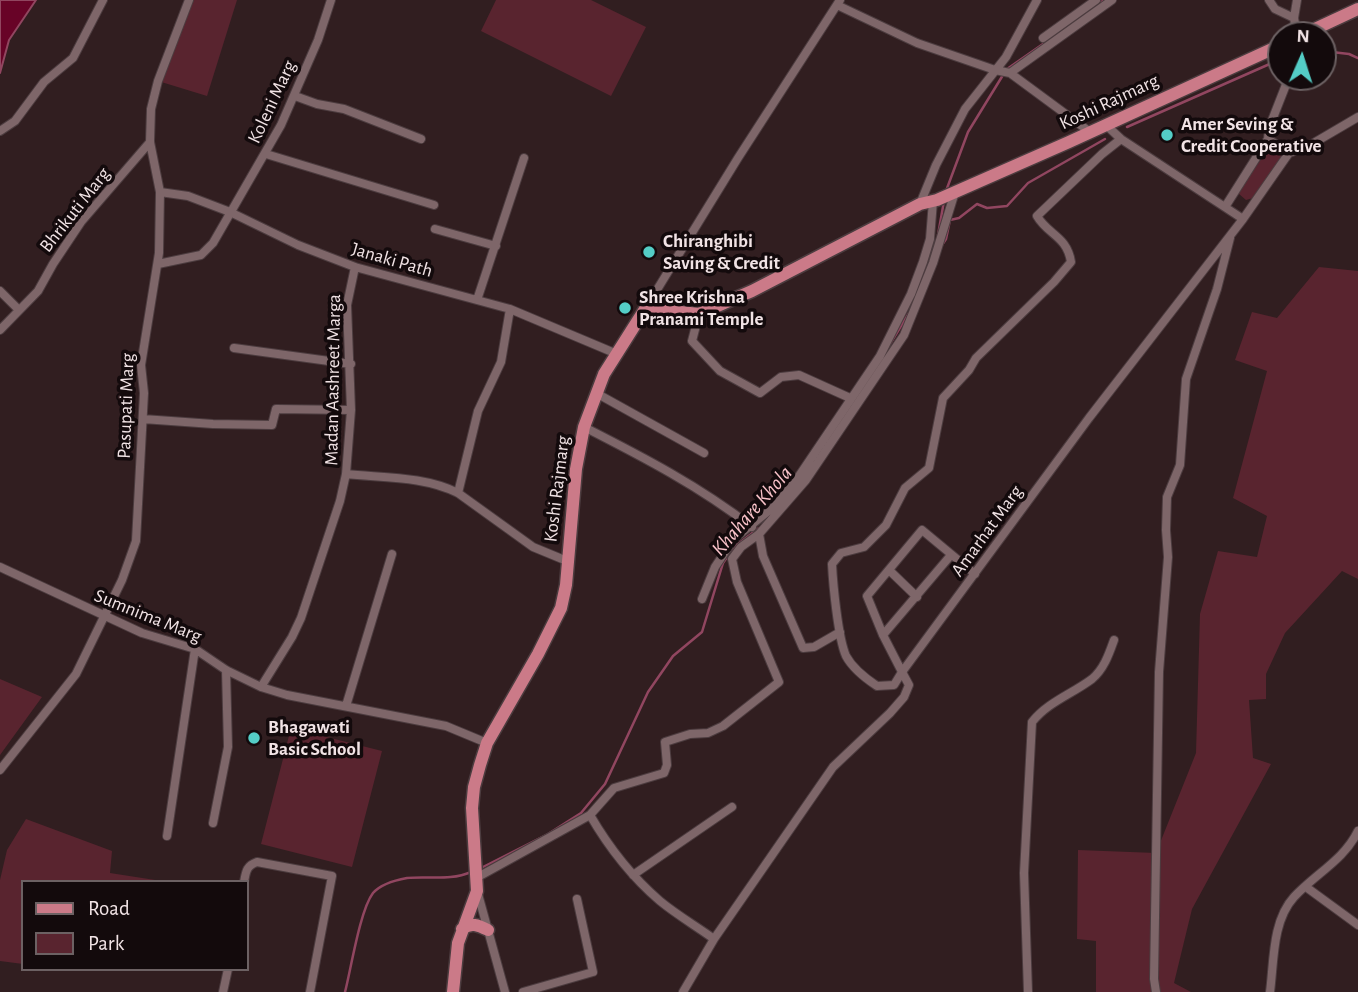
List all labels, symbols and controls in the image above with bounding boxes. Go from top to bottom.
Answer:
north arrow [1267,21,1337,91]
text: N [1296,27,1310,46]
street label: Koleni Marg [243,57,301,147]
street label: Koshi Rajmarg [1056,69,1162,135]
place label: Amer Seving & Credit Cooperative [1181,113,1322,157]
marker: Amer Seving & Credit Cooperative [1159,127,1175,143]
street label: Bhrikuti Marg [35,163,115,257]
place label: Chiranghibi Saving & Credit [663,230,780,274]
street label: Janaki Path [349,238,435,282]
marker: Chiranghibi Saving & Credit [641,244,657,260]
place label: Shree Krishna Pranami Temple [639,286,764,330]
street label: Madan Aashreet Marga [320,294,346,466]
marker: Shree Krishna Pranami Temple [617,300,633,316]
street label: Pasupati Marg [113,353,139,459]
street label: Koshi Rajmarg [539,434,575,544]
water label: Khahare Khola [706,461,798,561]
street label: Amarhat Marg [946,481,1028,581]
street label: Sumnima Marg [91,584,205,648]
place label: Bhagawati Basic School [268,716,361,760]
marker: Bhagawati Basic School [246,730,262,746]
legend [21,880,248,971]
text: Road [88,898,130,919]
text: Park [88,933,124,954]

